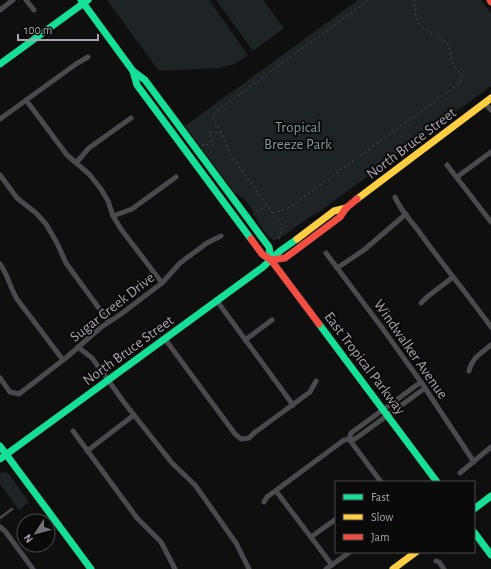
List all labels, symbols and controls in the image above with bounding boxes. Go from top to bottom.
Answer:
scale bar [18,16,98,42]
text: 100 m [24,24,52,36]
street label: North Bruce Street [364,105,459,182]
park label: Tropical Breeze Park [264,120,332,152]
street label: Sugar Creek Drive [67,270,157,345]
street label: Windwalker Avenue [371,297,451,402]
street label: East Tropical Parkway [321,309,408,418]
street label: North Bruce Street [80,312,177,388]
legend [335,481,475,553]
text: Fast [371,491,390,503]
text: Slow [371,511,393,523]
north arrow [16,513,56,553]
text: Jam [371,531,390,543]
text: N [22,532,35,545]

